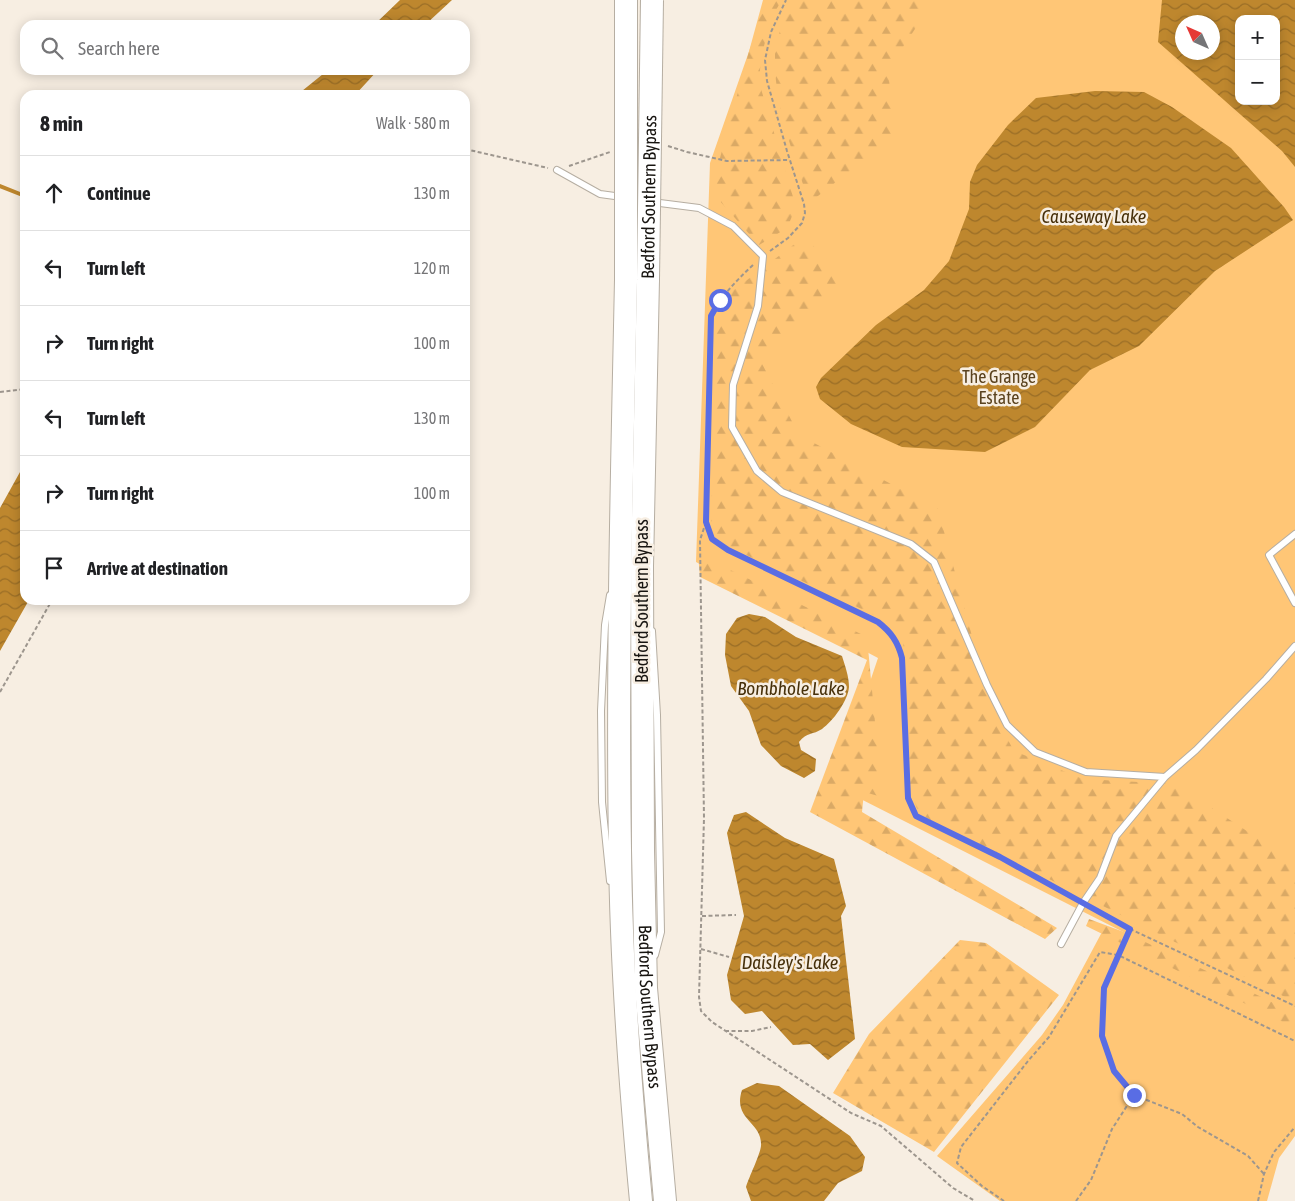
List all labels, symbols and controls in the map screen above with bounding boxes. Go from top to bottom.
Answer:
north arrow [1175,15,1220,60]
map controls [1235,15,1280,105]
button: + [1235,15,1280,60]
search box [20,20,470,75]
icon: search [38,34,66,62]
text: Search here [78,37,160,59]
button: − [1235,60,1280,105]
text: 8 min [40,111,83,135]
text: Walk · 580 m [376,114,450,132]
street label: Bedford Southern Bypass [637,115,660,279]
icon: ahead [40,179,68,207]
text: Continue [87,182,151,204]
text: 130 m [414,184,450,202]
water label: Causeway Lake [1042,205,1146,227]
icon: left [40,254,68,282]
text: Turn left [87,257,145,279]
text: 120 m [414,259,450,277]
route start [709,289,732,312]
icon: right [40,329,68,357]
text: Turn right [87,332,154,354]
text: 100 m [414,334,450,352]
park label: The Grange Estate [962,366,1036,408]
icon: left [40,404,68,432]
text: Turn left [87,407,145,429]
text: 130 m [414,409,450,427]
icon: right [40,479,68,507]
text: Turn right [87,482,154,504]
text: 100 m [414,484,450,502]
street label: Bedford Southern Bypass [631,519,652,683]
icon: arrive [40,554,68,582]
text: Arrive at destination [87,557,228,579]
water label: Bombhole Lake [737,677,845,699]
street label: Bedford Southern Bypass [635,925,666,1089]
water label: Daisley's Lake [742,951,838,973]
route end [1123,1084,1146,1107]

